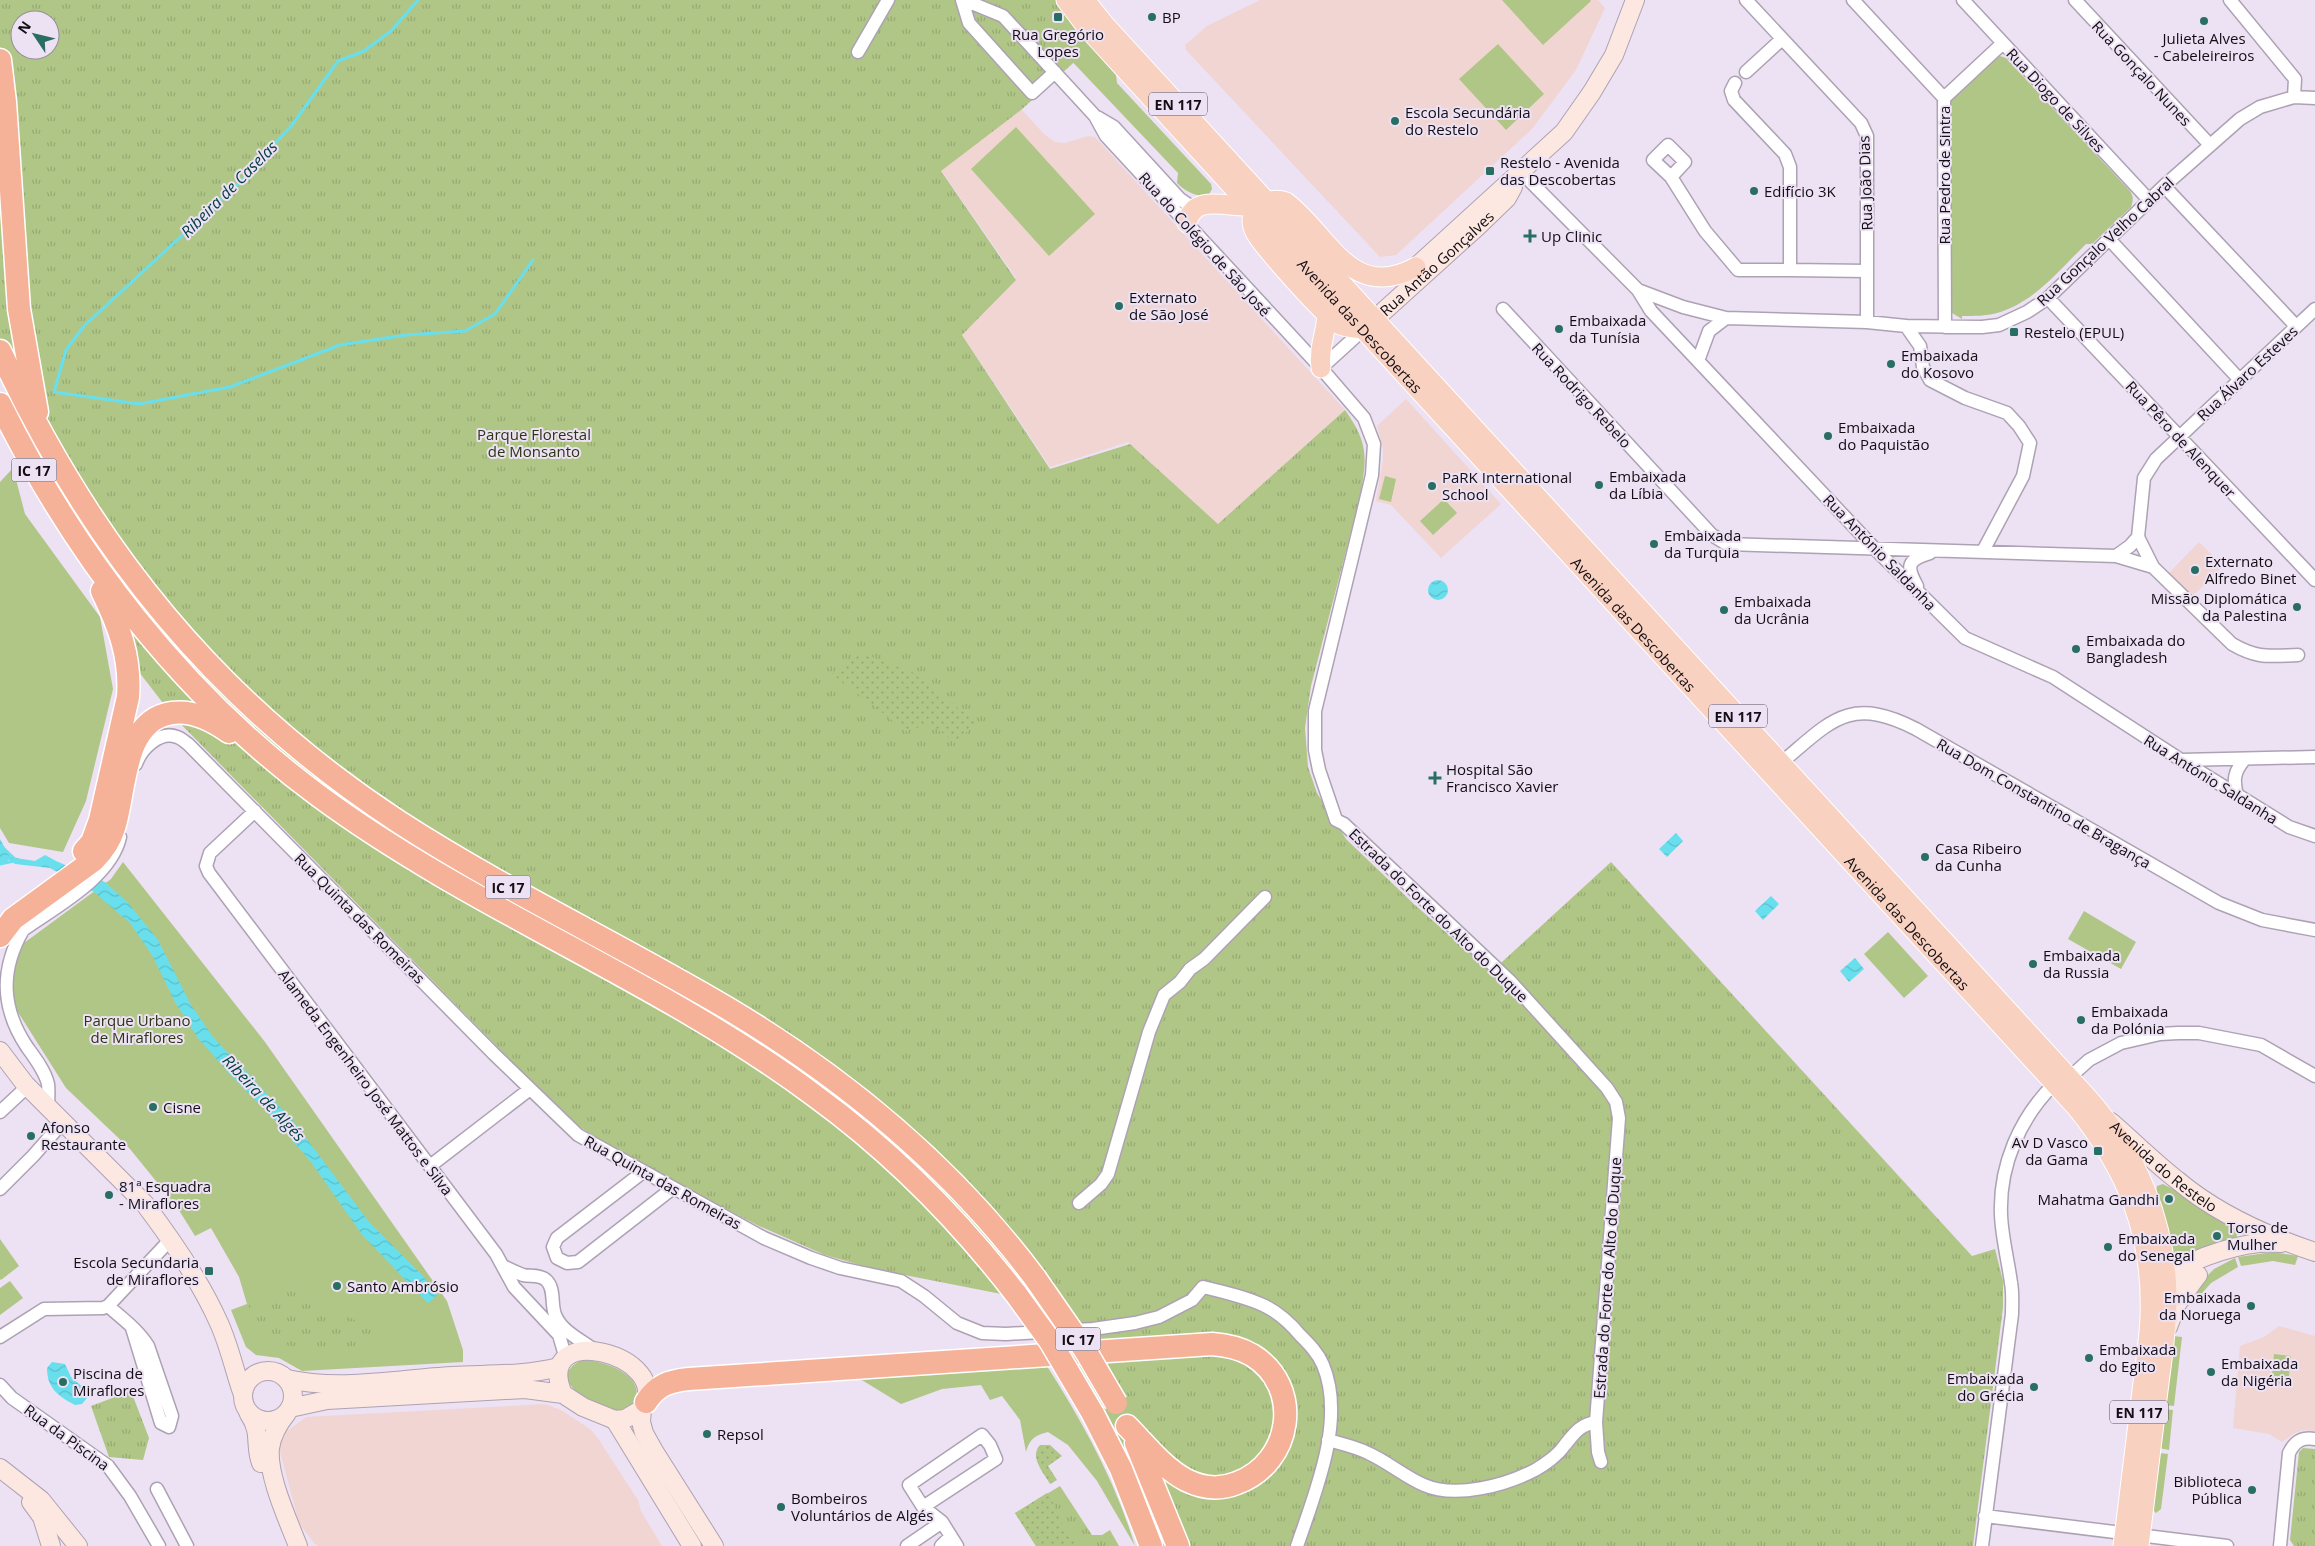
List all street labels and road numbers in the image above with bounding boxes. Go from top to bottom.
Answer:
street label: Rua Gonçalo Nunes [2088,16,2196,130]
street label: Rua Diogo de Silves [2002,44,2110,156]
road number: EN 117 [1149,92,1207,116]
street label: Rua Pedro de Sintra [1934,106,1954,244]
street label: Rua João Dias [1853,135,1877,231]
street label: Rua do Colégio de São José [1135,167,1275,321]
street label: Rua Gonçalo Velho Cabral [2032,172,2178,310]
street label: Rua Antão Gonçalves [1375,206,1498,320]
street label: Avenida das Descobertas [1293,254,1427,397]
street label: Rua Álvaro Esteves [2192,321,2302,425]
street label: Rua Rodrigo Rebelo [1528,338,1636,452]
street label: Rua Pêro de Alenquer [2122,376,2240,502]
road number: IC 17 [12,458,56,482]
street label: Rua António Saldanha [1819,490,1941,614]
street label: Avenida das Descobertas [1567,553,1700,696]
road number: EN 117 [1709,704,1767,728]
street label: Rua António Saldanha [2140,730,2282,828]
street label: Rua Dom Constantino de Bragança [1933,733,2155,873]
street label: Estrada do Forte do Alto do Duque [1345,824,1533,1006]
street label: Rua Quinta das Romeiras [290,848,430,988]
street label: Avenida das Descobertas [1841,851,1974,994]
road number: IC 17 [486,876,530,899]
street label: Alameda Engenheiro José Mattos e Silva [274,965,458,1199]
street label: Avenida do Restelo [2106,1116,2221,1216]
street label: Rua Quinta das Romeiras [581,1130,745,1234]
street label: Estrada do Forte do Alto do Duque [1589,1157,1625,1399]
road number: IC 17 [1056,1328,1100,1350]
street label: Rua da Piscina [20,1399,114,1475]
road number: EN 117 [2110,1400,2168,1424]

